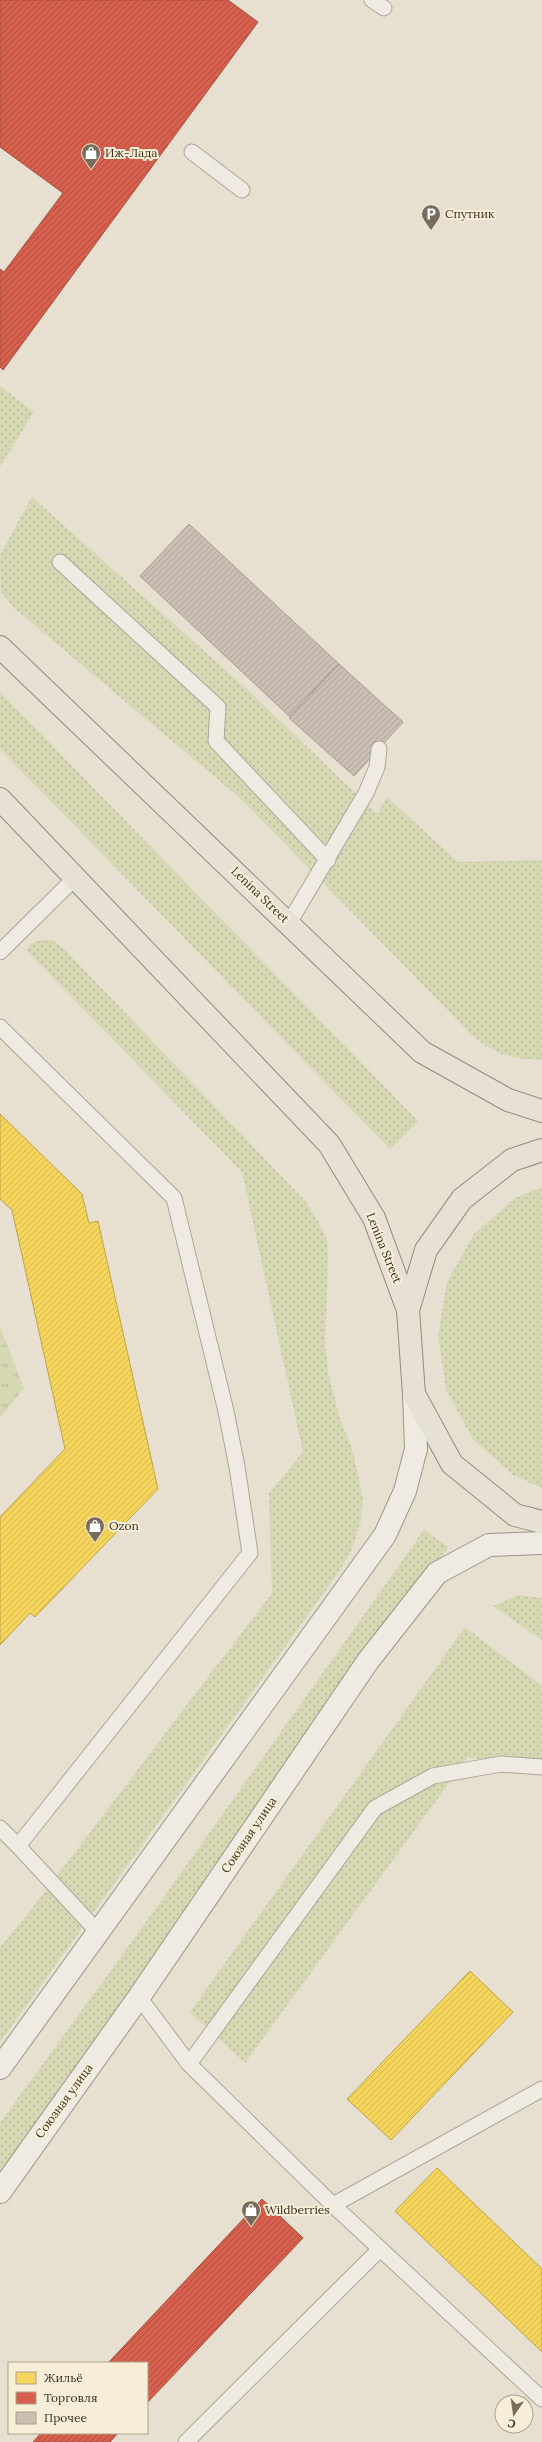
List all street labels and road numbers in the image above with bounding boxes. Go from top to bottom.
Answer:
street label: Lenina Street [228,863,293,926]
street label: Lenina Street [364,1210,406,1286]
street label: Союзная улица [218,1794,280,1876]
street label: Союзная улица [32,2060,96,2141]

